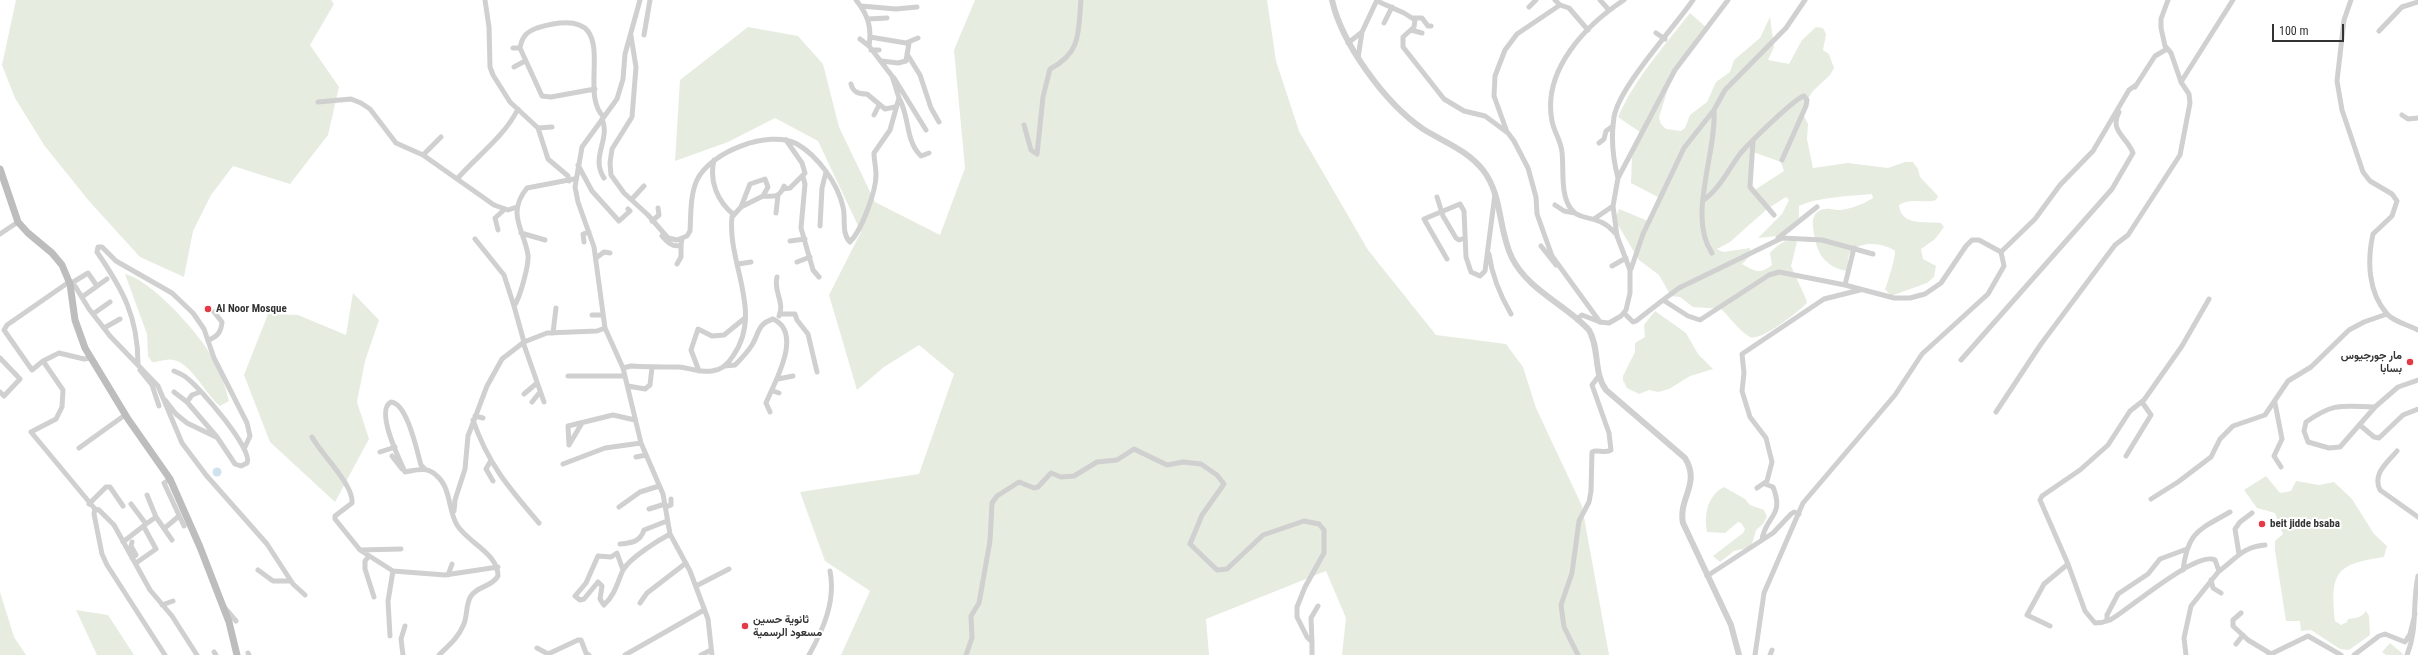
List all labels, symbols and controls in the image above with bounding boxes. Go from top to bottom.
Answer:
scale bar [2274,16,2346,42]
text: 100 m [2279,24,2309,38]
place label: Al Noor Mosque [216,302,287,316]
marker: Al Noor Mosque [203,304,213,314]
place label: مار جورجيوس بسابا [2341,349,2402,375]
marker: مار جورجيوس بسابا [2405,357,2415,367]
place label: beit jidde bsaba [2270,517,2340,531]
marker: beit jidde bsaba [2257,519,2267,529]
place label: ثانوية حسين مسعود الرسمية [753,613,822,639]
marker: ثانوية حسين مسعود الرسمية [740,621,750,631]

